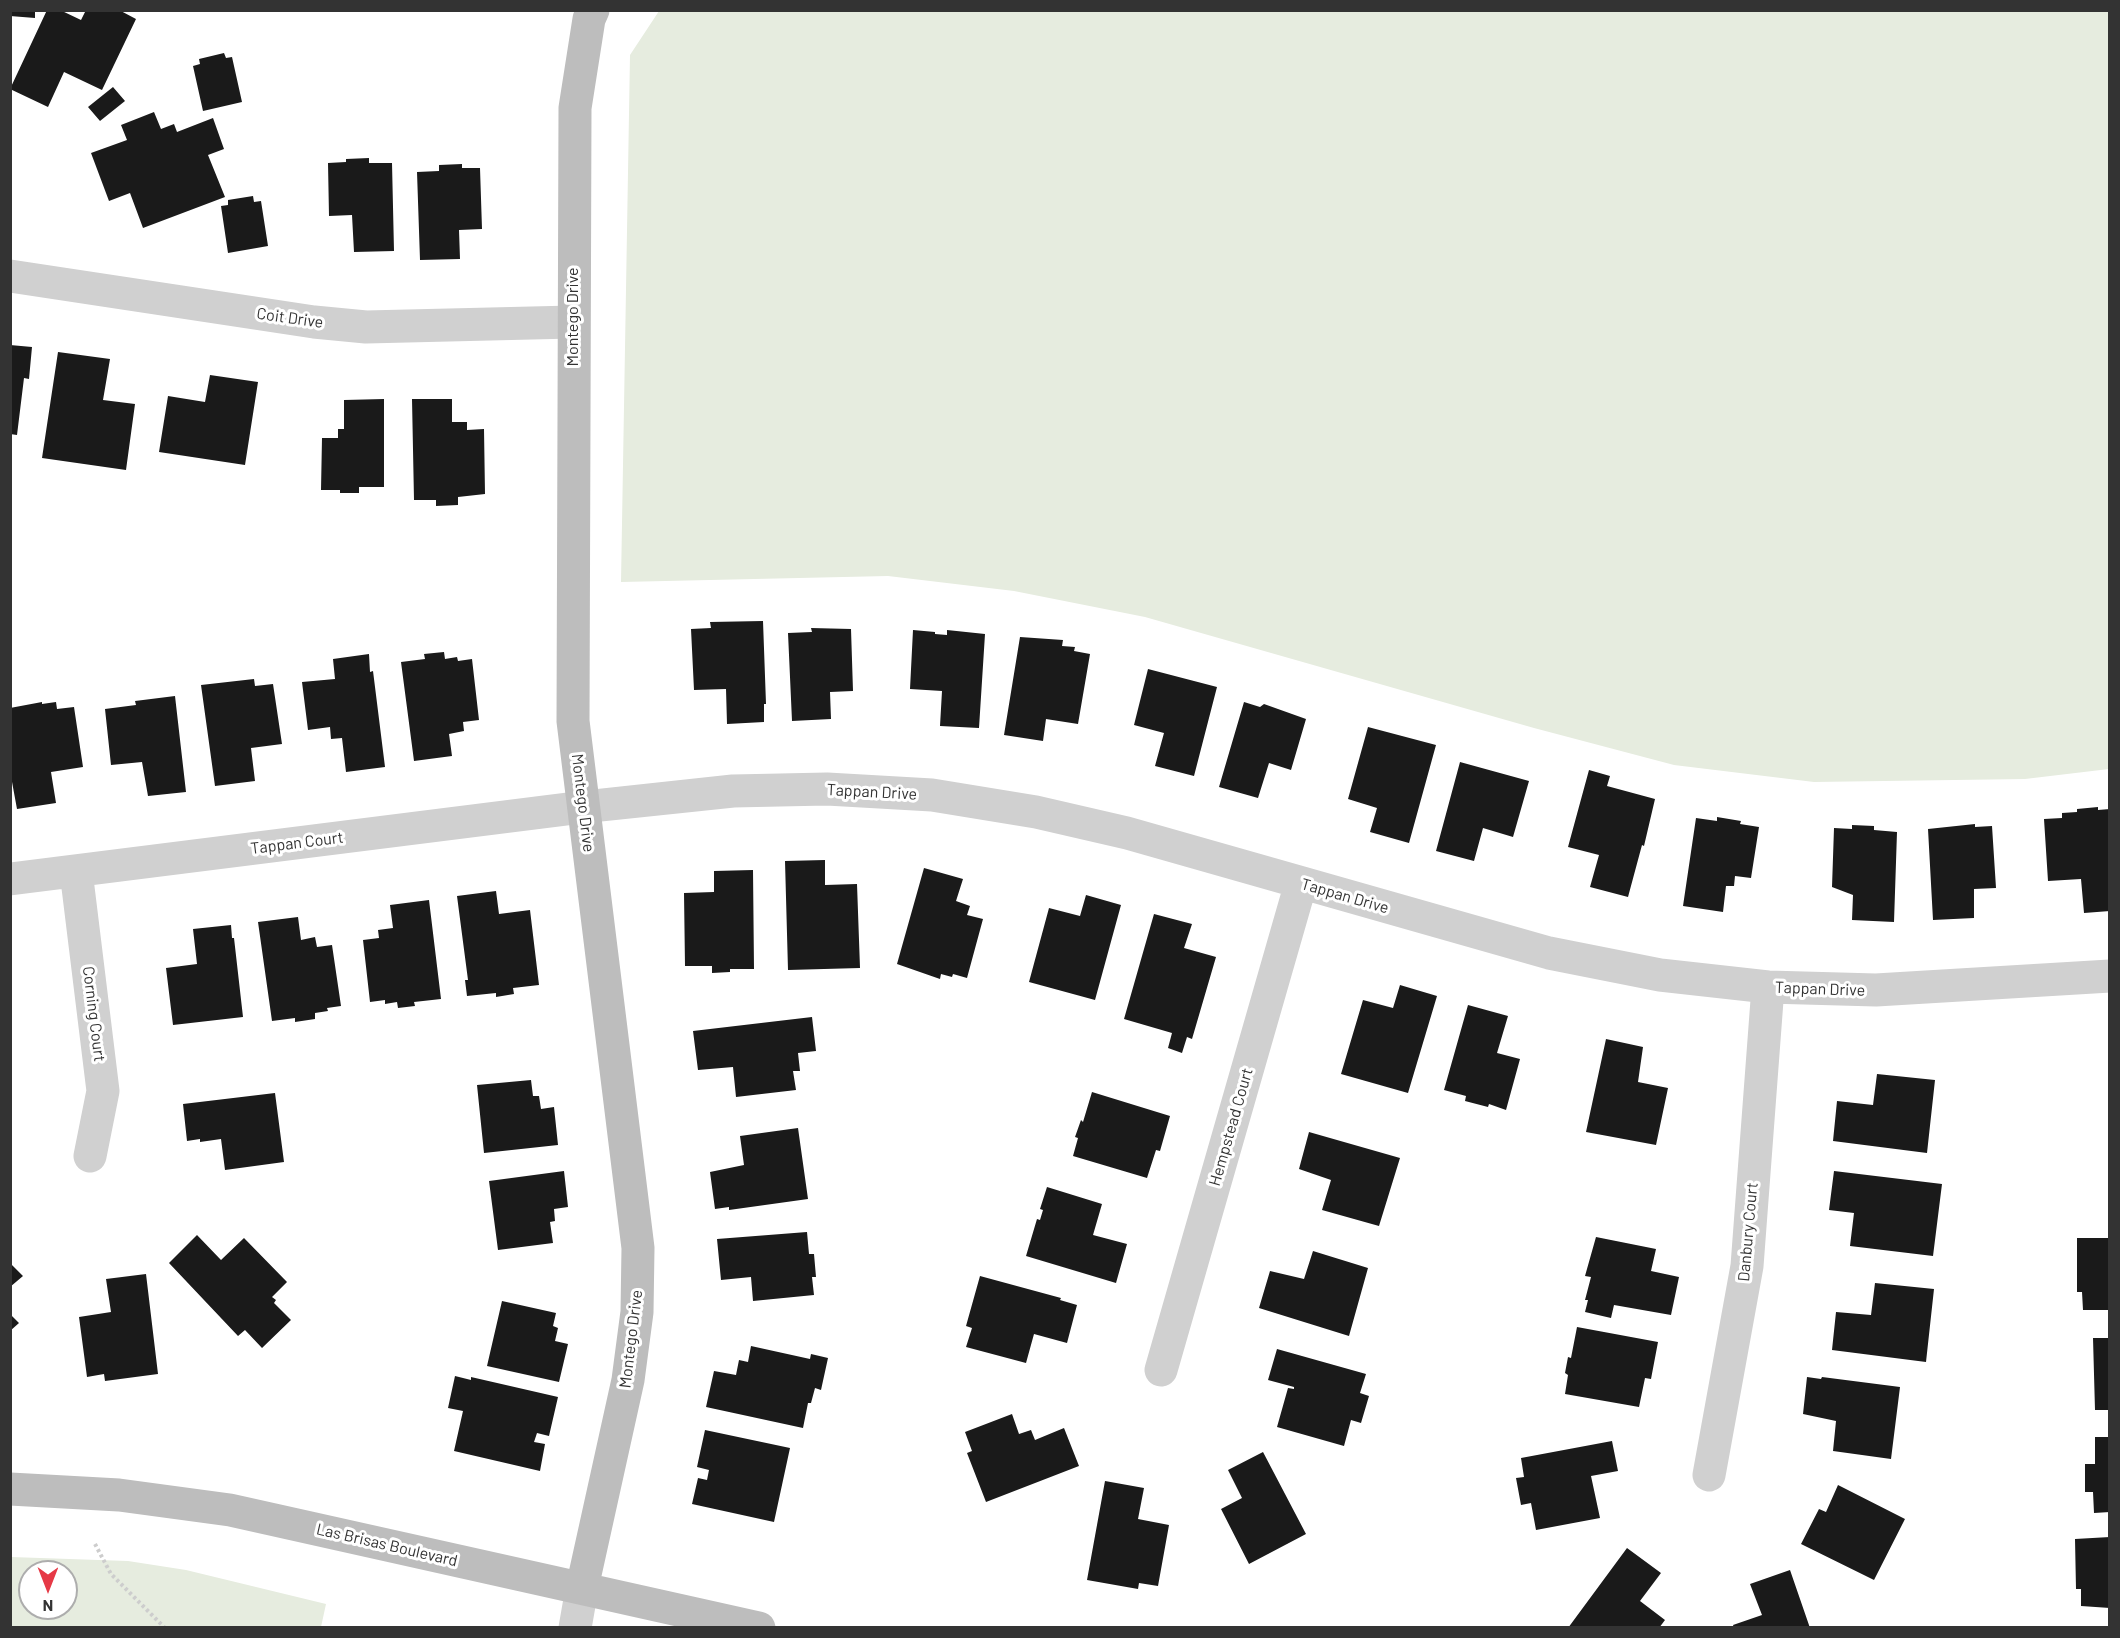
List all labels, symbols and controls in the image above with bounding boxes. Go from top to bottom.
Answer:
street label: Montego Drive [563,267,583,367]
street label: Coit Drive [255,304,325,332]
street label: Montego Drive [567,753,599,853]
street label: Tappan Drive [826,780,918,804]
street label: Tappan Court [249,828,345,858]
street label: Tappan Drive [1299,874,1391,918]
street label: Corning Court [79,965,109,1063]
street label: Tappan Drive [1775,978,1865,1000]
street label: Hempstead Court [1205,1066,1257,1188]
street label: Danbury Court [1734,1182,1762,1282]
street label: Montego Drive [615,1289,647,1389]
street label: Las Brisas Boulevard [315,1519,459,1571]
north arrow [18,1560,78,1620]
text: N [43,1597,53,1616]

